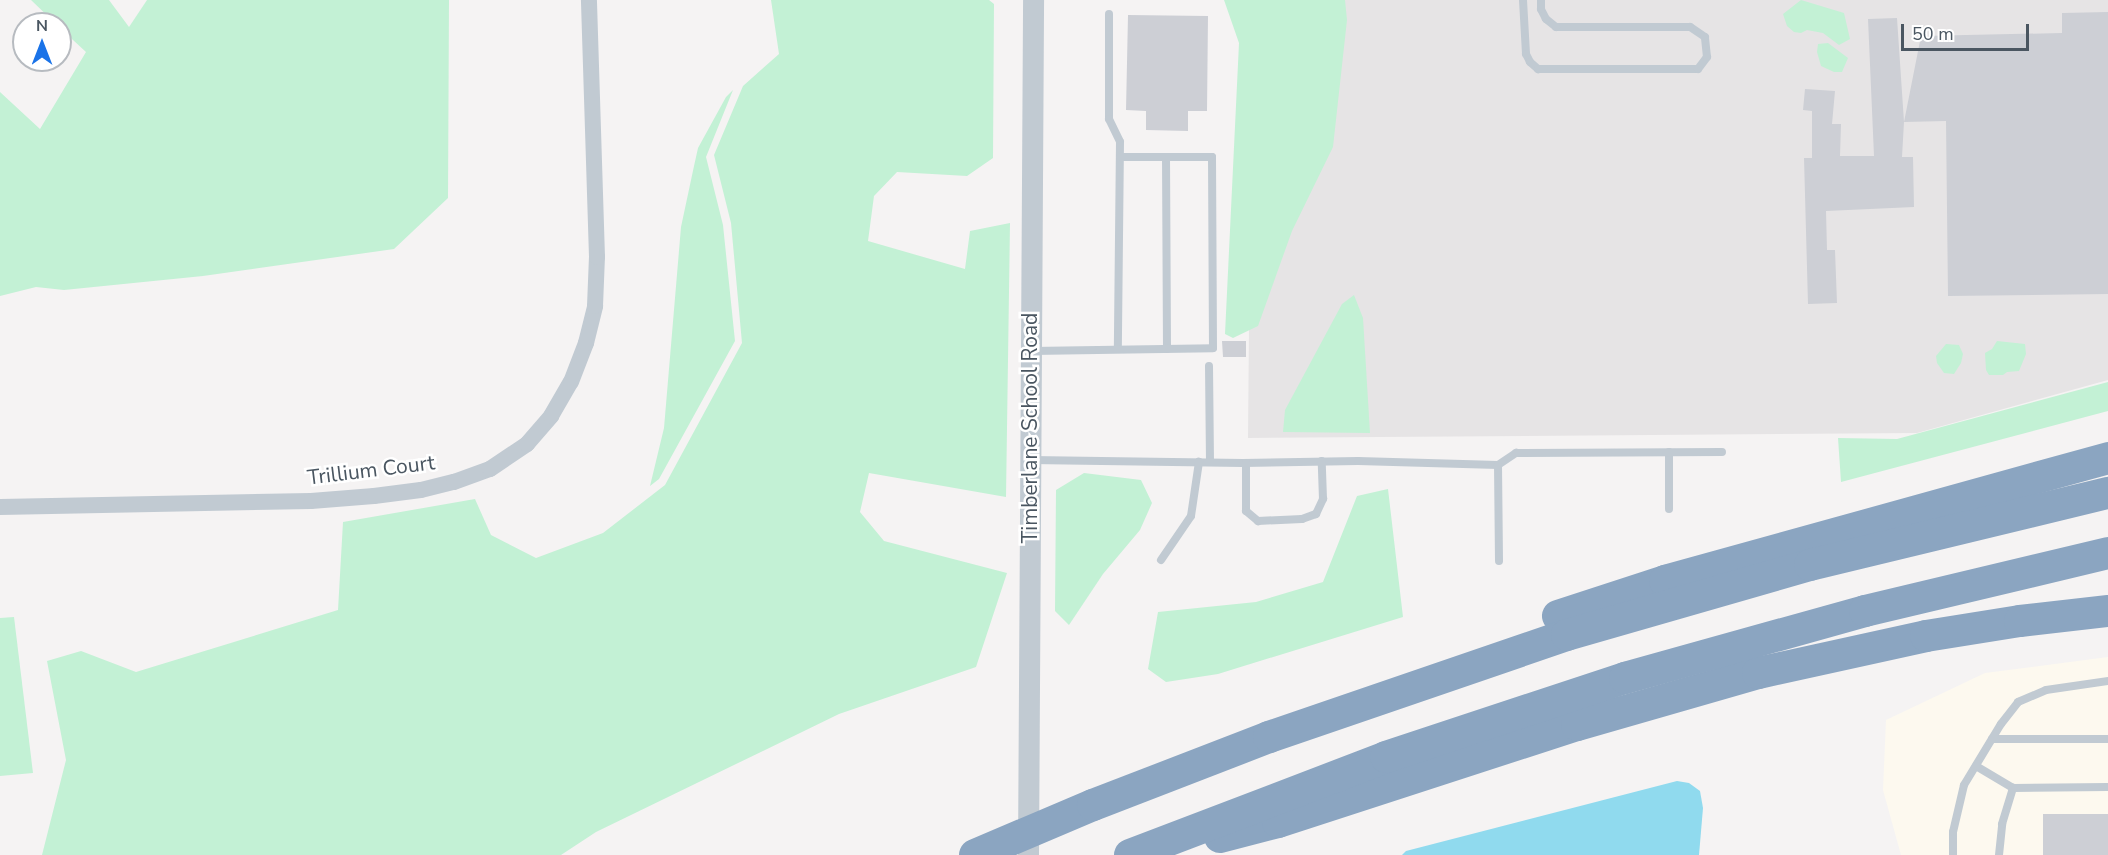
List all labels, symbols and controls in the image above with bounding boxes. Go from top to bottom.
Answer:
north arrow [12,12,72,72]
scale bar [1904,12,2032,50]
text: N [36,15,48,37]
text: 50 m [1912,22,1954,46]
street label: Timberlane School Road [1017,313,1043,543]
street label: Trillium Court [306,450,436,490]

